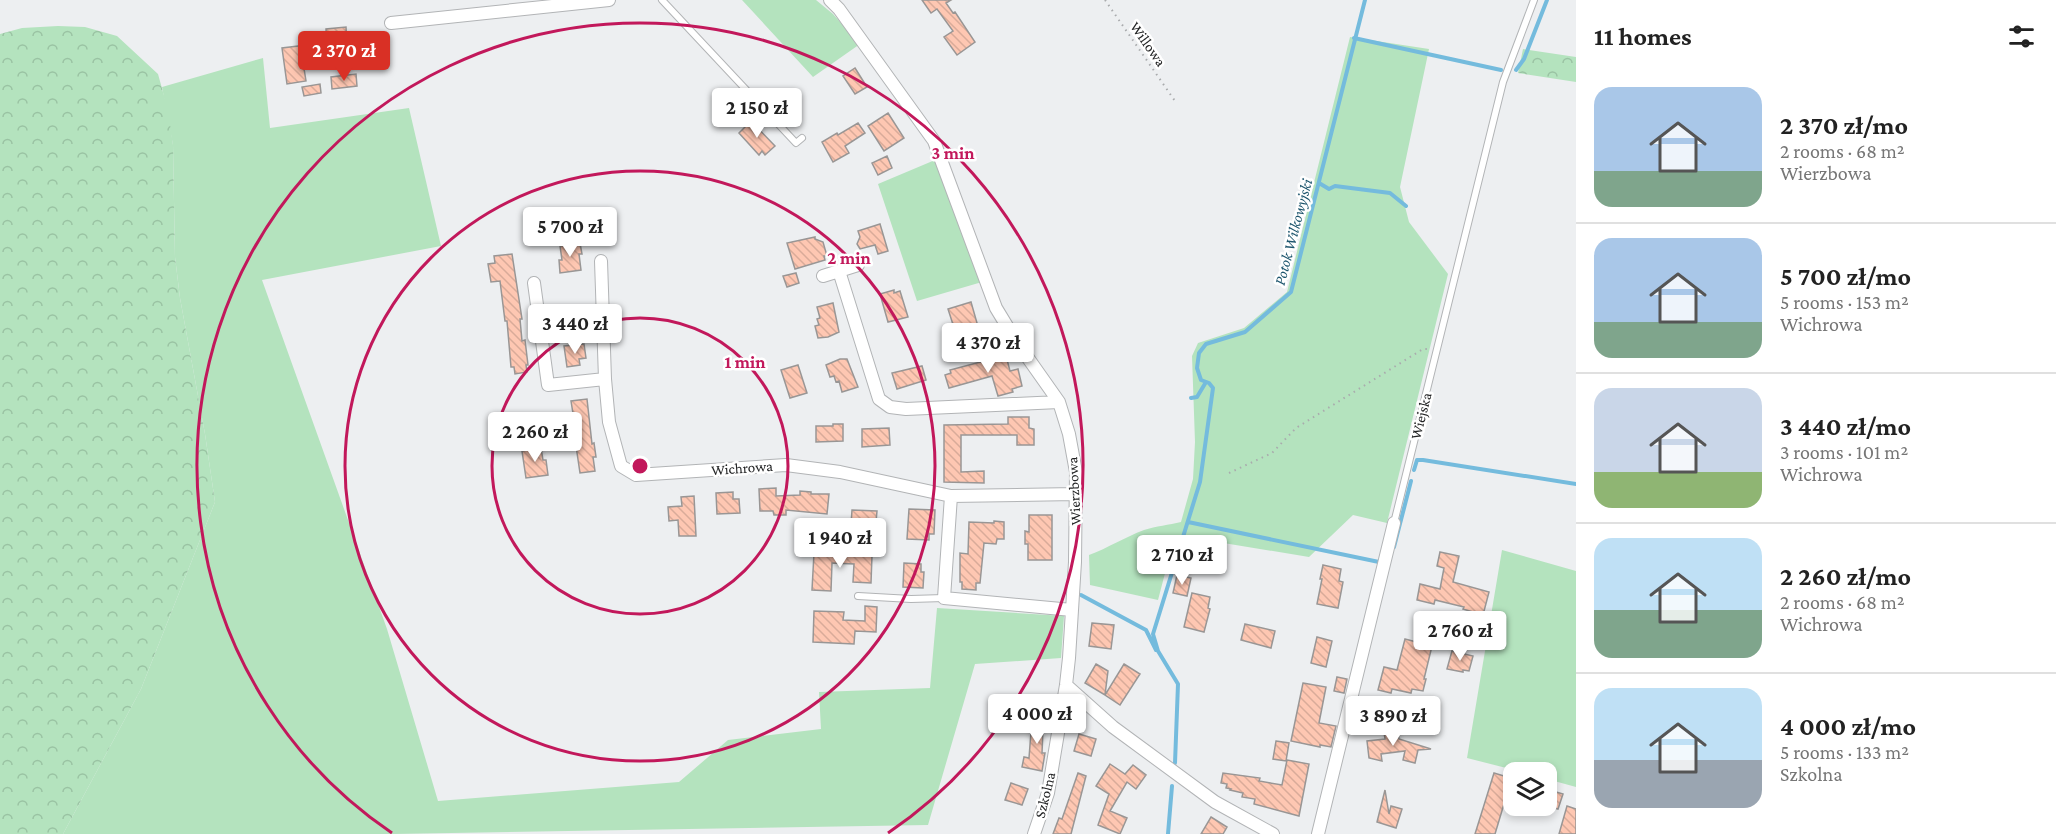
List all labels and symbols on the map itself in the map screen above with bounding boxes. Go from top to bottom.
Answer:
street label: Willowa [1127,19,1169,69]
pin: 2 370 zł [282,31,406,82]
pin: 2 150 zł [695,88,819,139]
text: 3 min [931,143,975,163]
water label: Potok Wilkowyjski [1271,176,1317,287]
pin: 5 700 zł [508,207,632,258]
text: 2 min [827,248,871,268]
pin: 3 440 zł [513,304,637,355]
pin: 4 370 zł [926,323,1050,374]
text: 1 min [725,352,766,372]
street label: Wiejska [1407,391,1436,441]
pin: 2 260 zł [473,412,597,463]
centre of rings [630,456,650,476]
street label: Wierzbowa [1064,456,1084,526]
street label: Wichrowa [711,458,774,478]
pin: 1 940 zł [778,518,902,569]
pin: 2 710 zł [1120,535,1244,586]
pin: 2 760 zł [1398,611,1522,662]
pin: 4 000 zł [975,694,1099,745]
pin: 3 890 zł [1331,696,1455,747]
street label: Szkolna [1032,770,1058,820]

